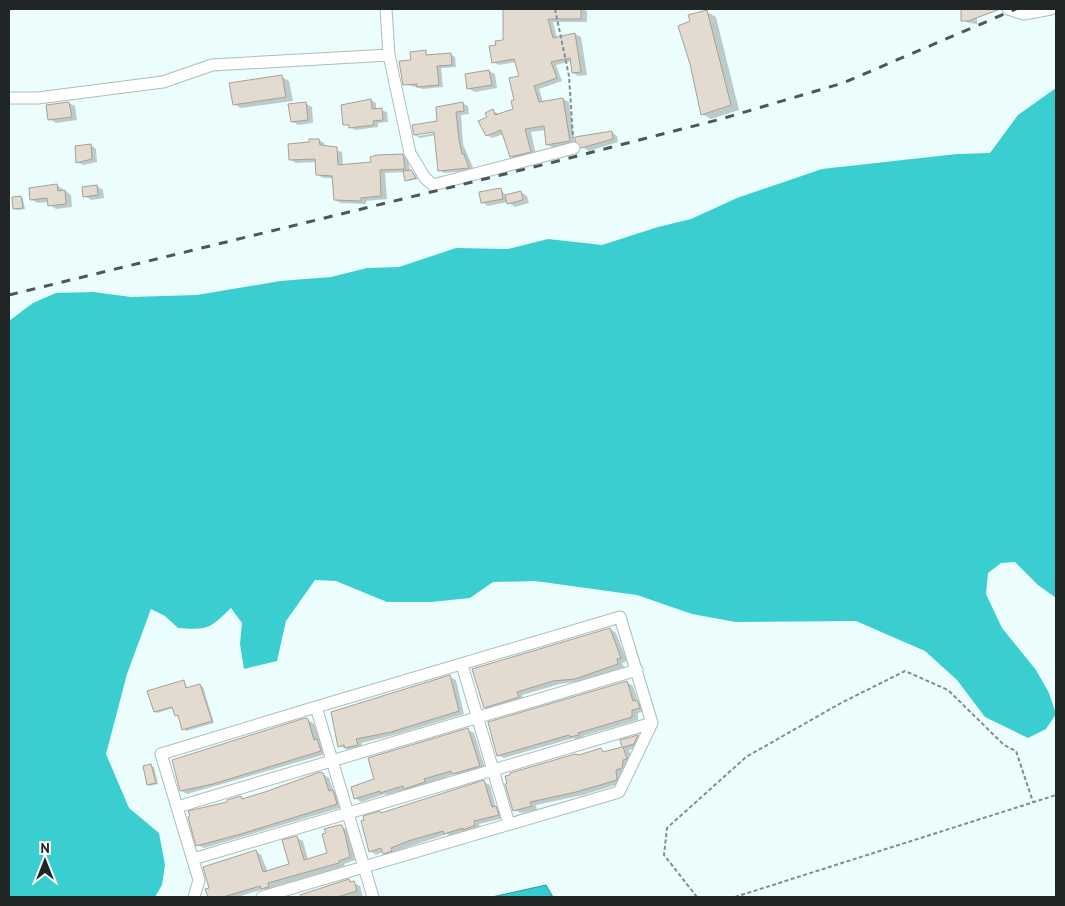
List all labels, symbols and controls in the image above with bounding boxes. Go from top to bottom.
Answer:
north arrow [20,836,70,886]
text: N [40,839,50,857]

